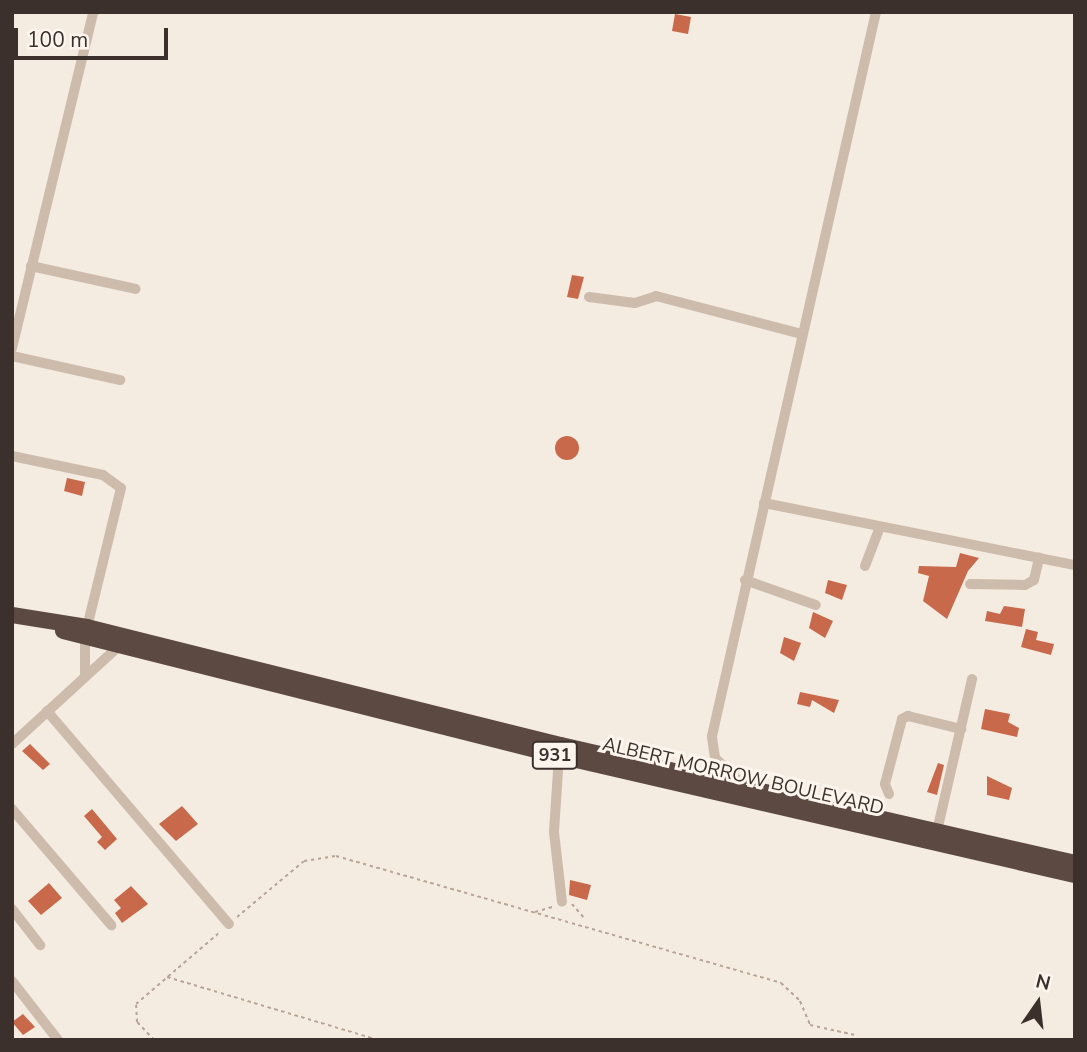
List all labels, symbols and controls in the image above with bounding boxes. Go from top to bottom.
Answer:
scale bar [18,14,172,58]
text: 100 m [27,26,88,54]
street label: ALBERT MORROW BOULEVARD [600,733,886,821]
road number: 931 [530,740,580,770]
north arrow [1003,968,1073,1038]
text: N [1033,968,1053,997]

